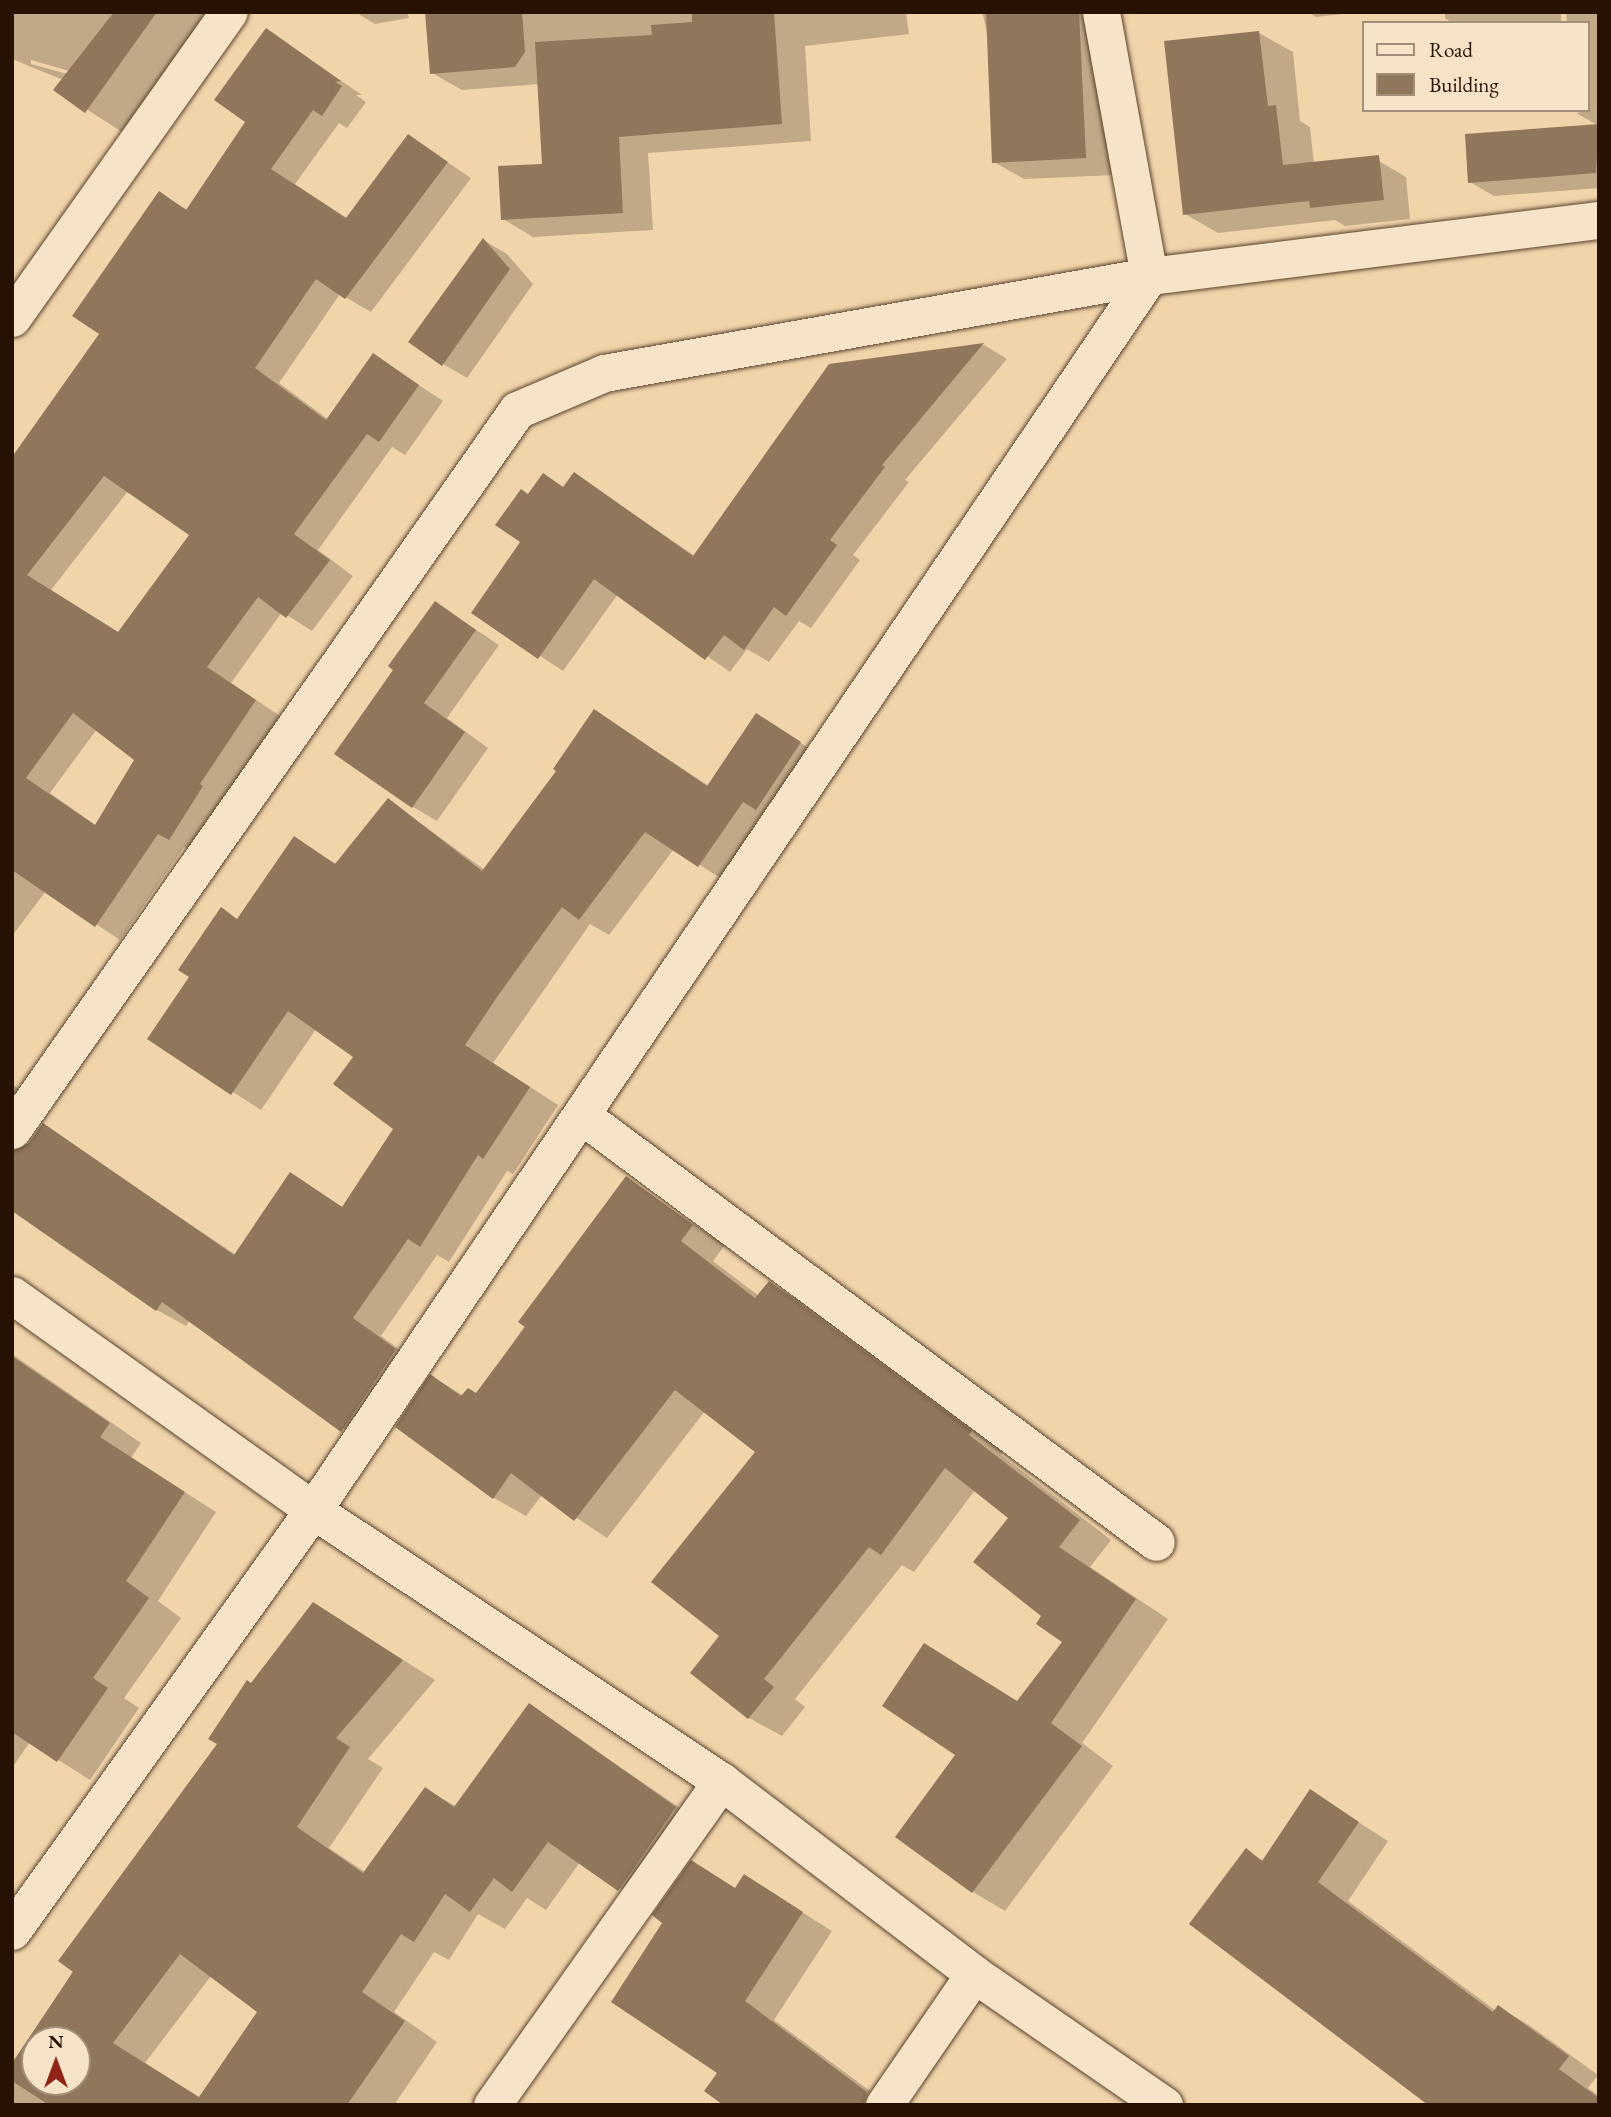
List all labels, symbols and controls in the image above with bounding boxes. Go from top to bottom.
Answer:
legend [1362,21,1590,112]
text: Road [1429,36,1473,63]
text: Building [1429,71,1499,98]
north arrow [21,2026,91,2096]
text: N [48,2029,64,2054]

